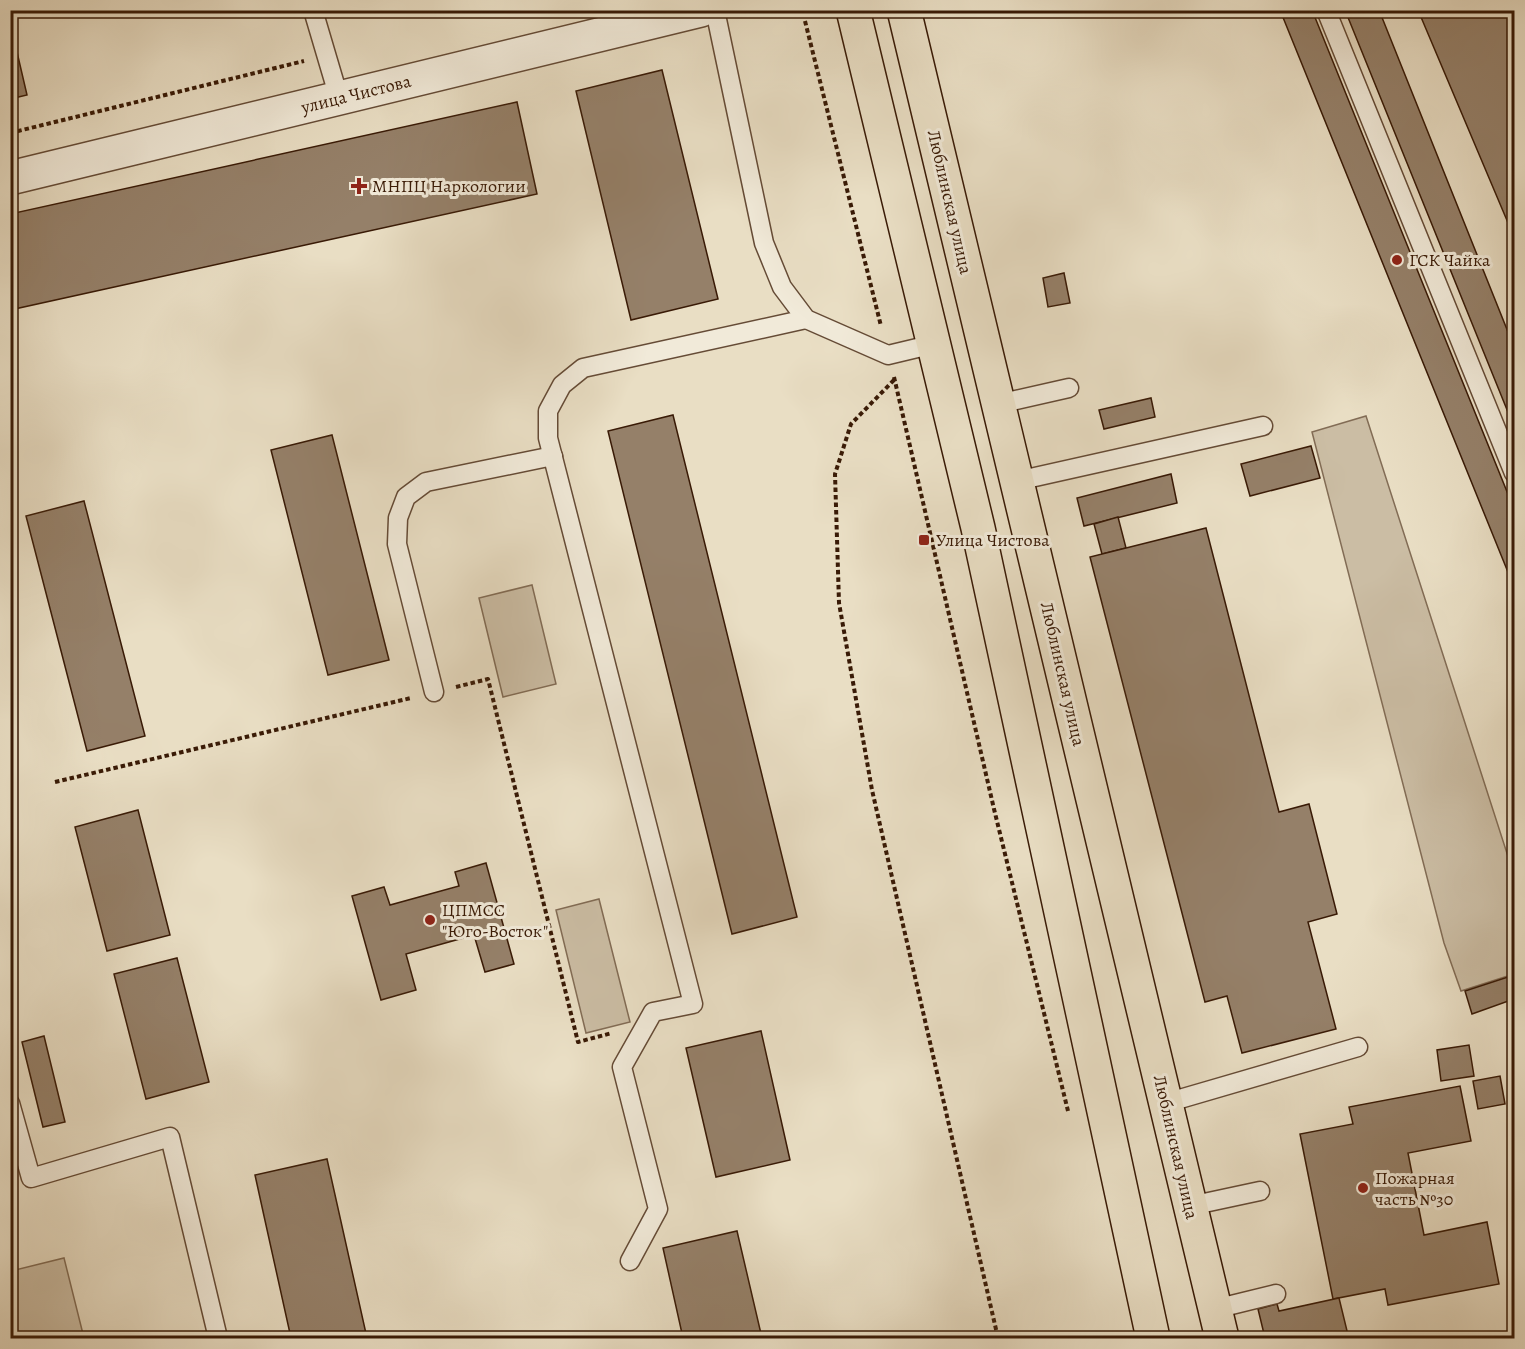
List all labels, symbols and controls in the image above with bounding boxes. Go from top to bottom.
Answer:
street label: улица Чистова [298,69,414,119]
street label: Люблинская улица [922,127,978,277]
place label: МНПЦ Наркологии [372,174,526,198]
marker: МНПЦ Наркологии [350,177,368,195]
place label: ГСК Чайка [1409,248,1491,272]
marker: ГСК Чайка [1390,253,1404,267]
place label: Улица Чистова [936,528,1050,552]
marker: Улица Чистова [917,533,931,547]
street label: Люблинская улица [1035,599,1091,749]
place label: ЦПМСС "Юго-Восток" [442,898,548,943]
marker: ЦПМСС "Юго-Восток" [423,913,437,927]
street label: Люблинская улица [1148,1072,1204,1222]
place label: Пожарная часть №30 [1375,1166,1455,1211]
marker: Пожарная часть №30 [1356,1181,1370,1195]

